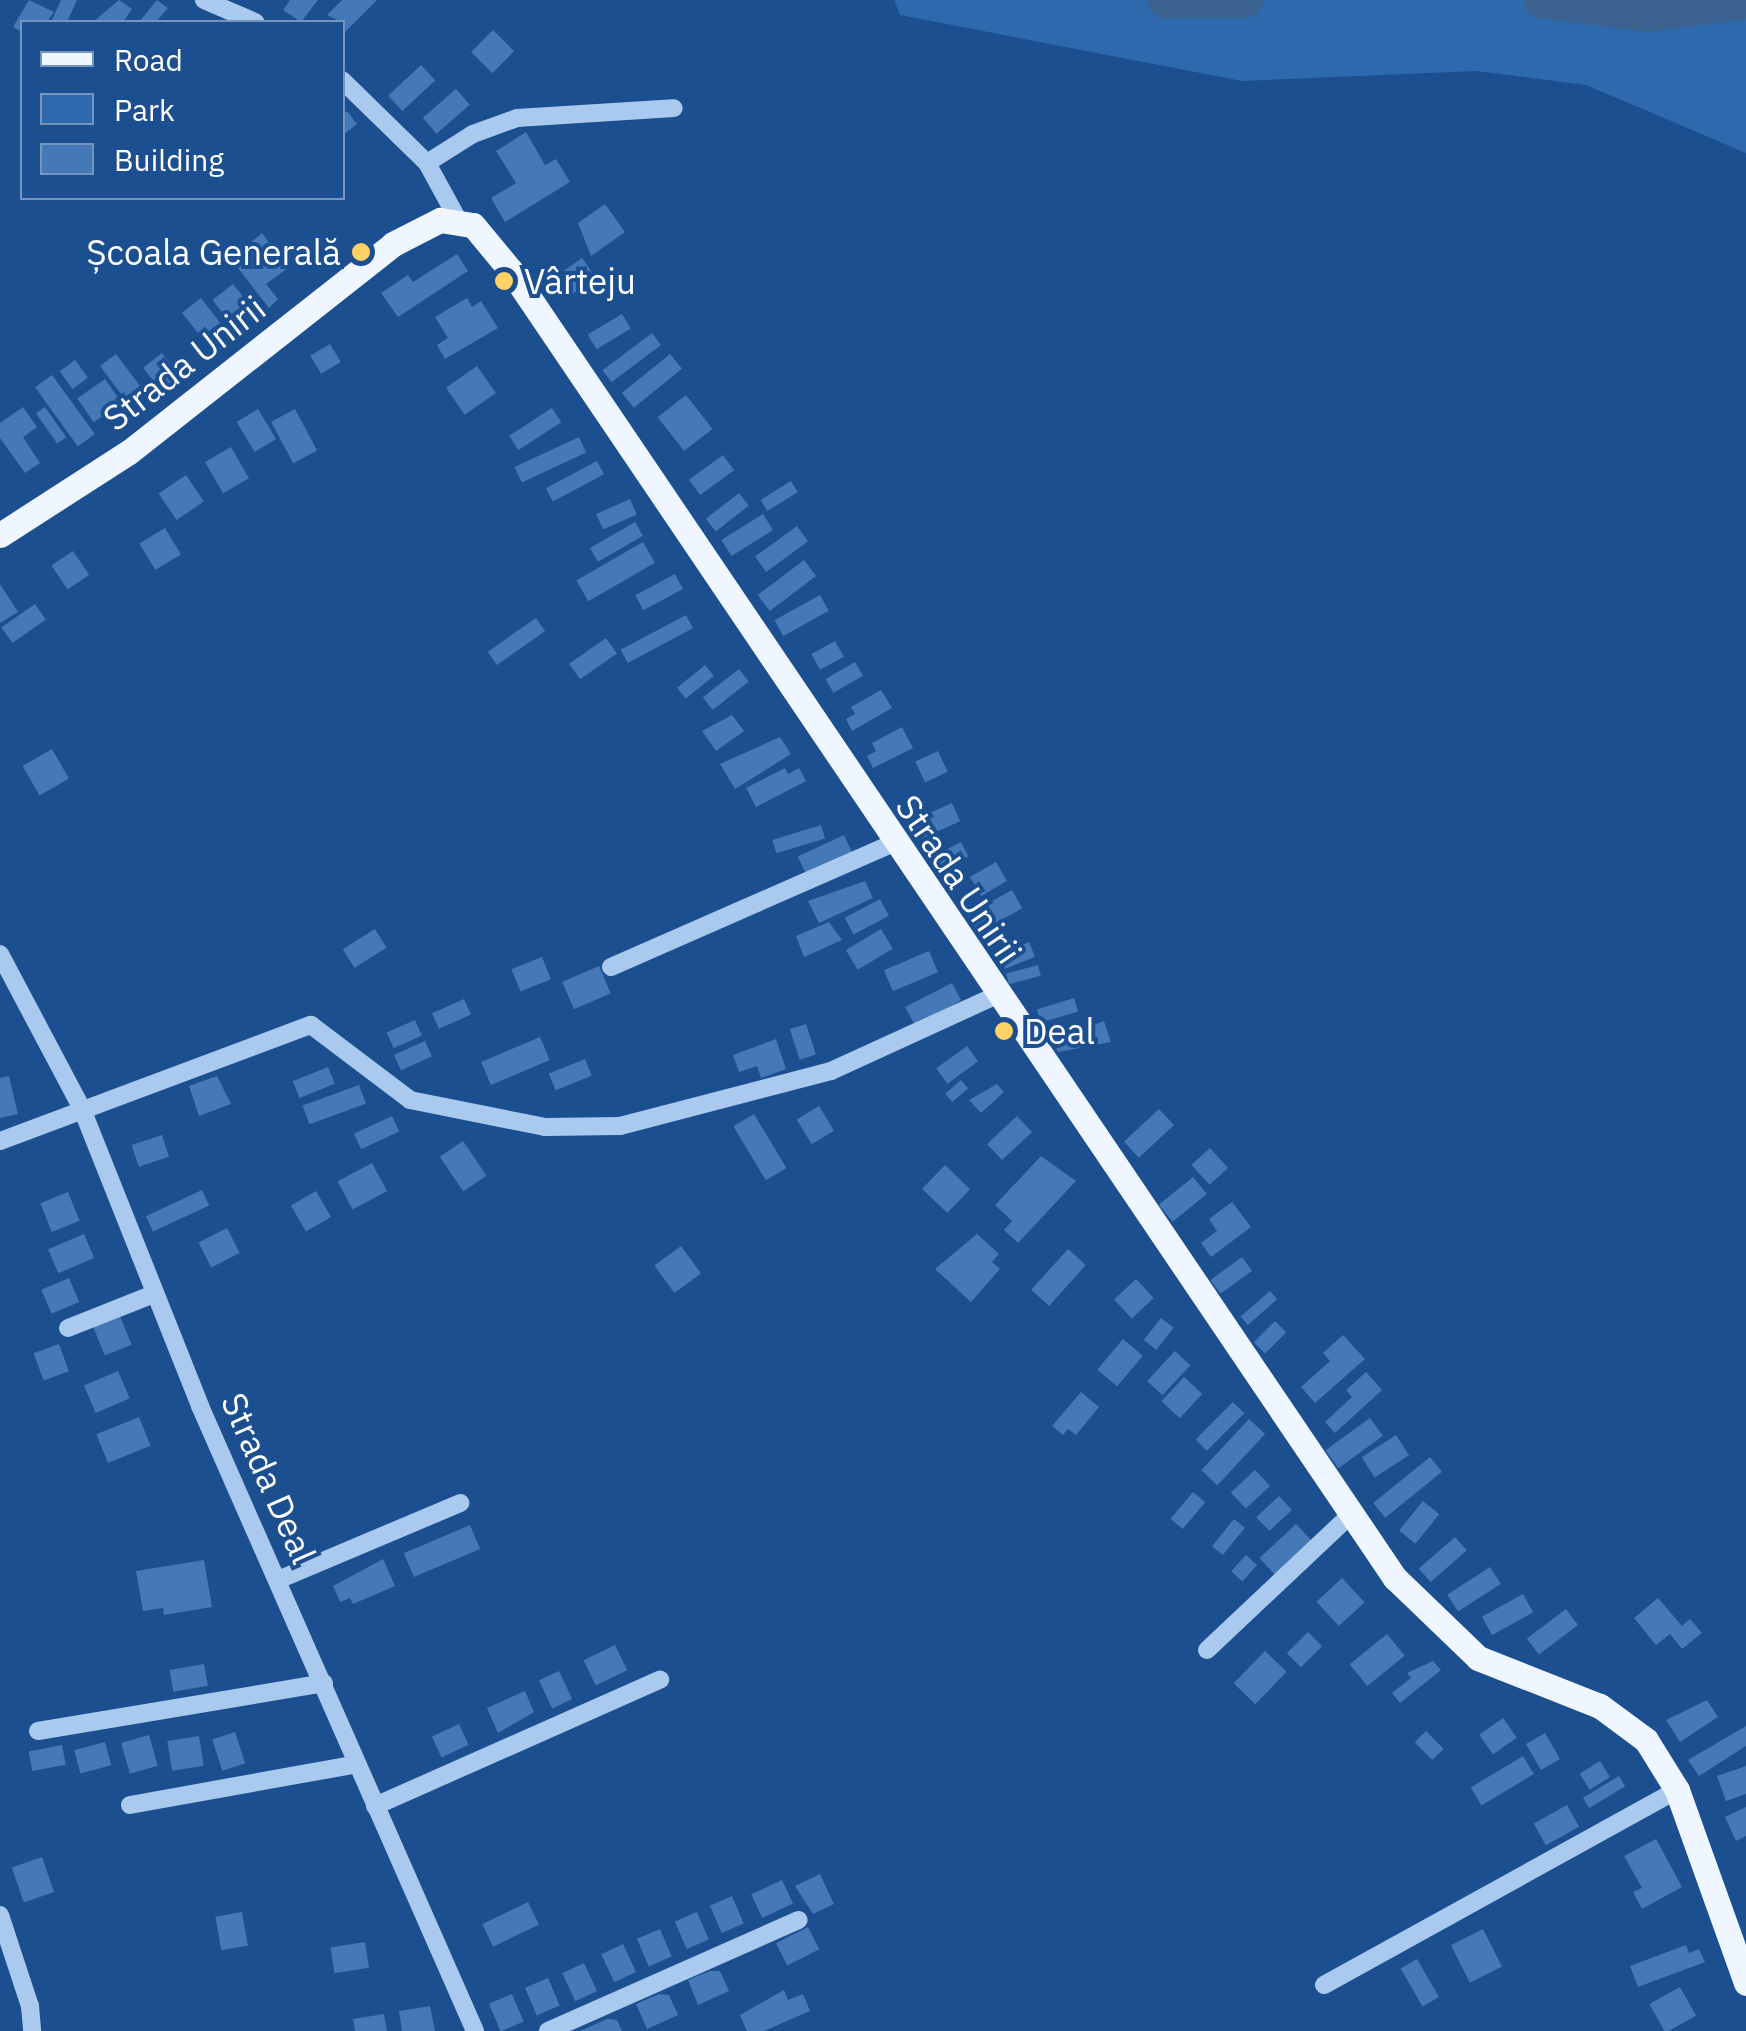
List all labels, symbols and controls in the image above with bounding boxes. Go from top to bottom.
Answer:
legend [20,20,345,200]
text: Road [114,40,183,79]
text: Park [114,90,175,129]
text: Building [114,140,224,179]
place label: Școala Generală [86,231,341,273]
marker: Școala Generală [350,241,372,263]
place label: Vârteju [524,260,636,302]
marker: Vârteju [493,270,515,292]
street label: Strada Unirii [95,287,273,439]
street label: Strada Unirii [887,787,1031,971]
place label: Deal [1024,1010,1095,1052]
marker: Deal [993,1020,1015,1042]
street label: Strada Deal [213,1386,325,1570]

